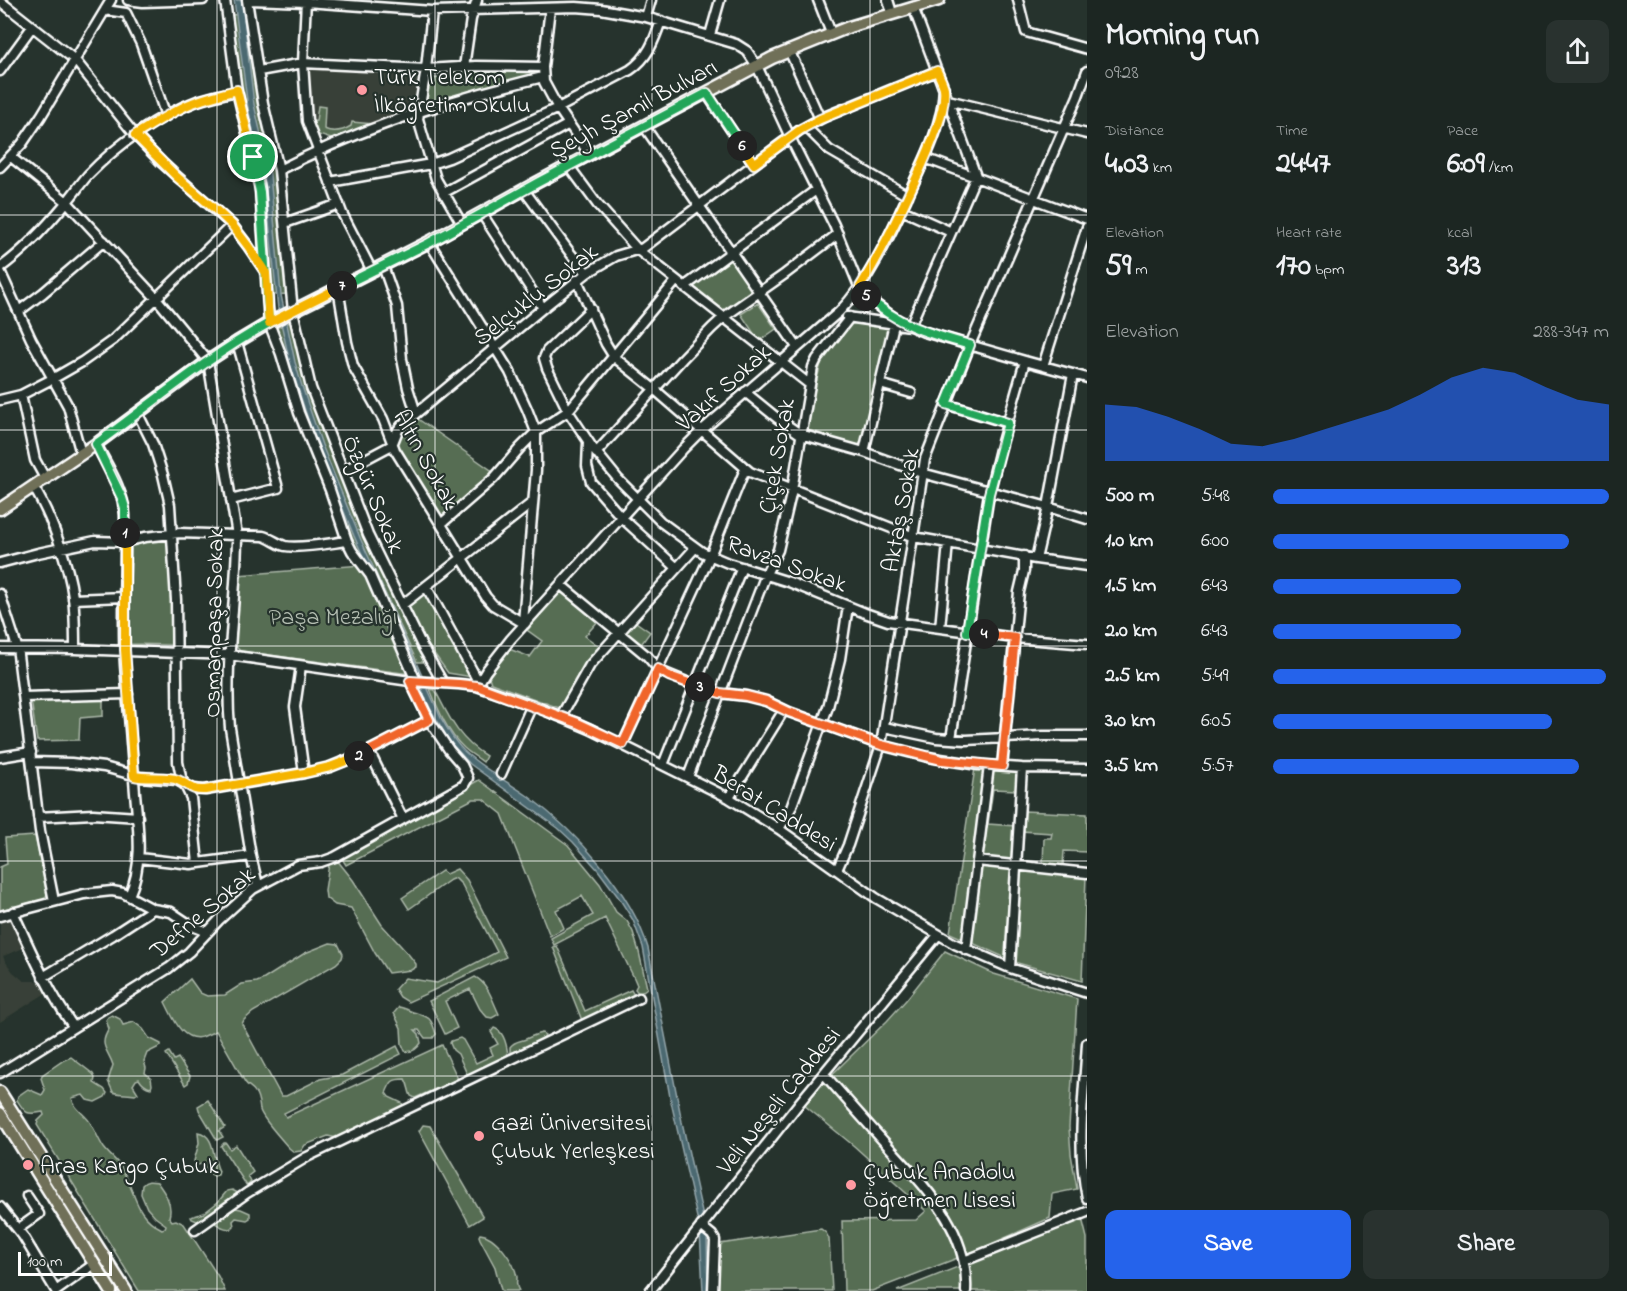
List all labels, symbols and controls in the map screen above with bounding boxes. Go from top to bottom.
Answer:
text: Morning run [1105,12,1259,60]
button: share [1546,20,1609,83]
street label: Şeyh Şamil Bulvarı [544,51,725,170]
text: 09:28 [1105,59,1139,88]
place label: Türk Telekom İlköğretim Okulu [374,61,530,124]
marker: Türk Telekom İlköğretim Okulu [355,83,369,97]
text: Distance [1105,119,1164,143]
text: Time [1276,119,1308,143]
text: Pace [1447,119,1478,143]
pin [227,131,278,182]
pin: 6 [727,131,757,161]
text: 6 [738,134,746,158]
icon: arrive [236,140,269,173]
text: 4.03 [1105,143,1149,187]
text: 24:47 [1276,143,1331,187]
text: 6:09 [1447,143,1485,187]
text: km [1149,156,1172,180]
text: /km [1485,156,1513,180]
text: Elevation [1105,221,1164,245]
text: Heart rate [1276,221,1342,245]
text: kcal [1447,221,1472,245]
street label: Selçuklu Sokak [467,236,607,356]
text: 59 [1105,245,1131,289]
text: 170 [1276,245,1311,289]
text: 313 [1447,245,1481,289]
text: m [1131,258,1148,282]
text: bpm [1311,258,1344,282]
pin: 7 [327,271,357,301]
text: 7 [339,274,345,298]
pin: 5 [851,281,881,311]
text: 5 [861,284,871,308]
text: Elevation [1105,318,1179,347]
text: 288–347 m [1533,318,1609,347]
street label: Vakıf Sokak [669,336,780,442]
street label: Çiçek Sokak [751,396,806,517]
street label: Altın Sokak [383,404,467,517]
street label: Özgür Sokak [331,431,412,560]
street label: Aktaş Sokak [874,445,931,575]
text: 500 m [1105,482,1154,511]
text: 5:48 [1201,482,1230,511]
pin: 1 [110,518,140,548]
text: 1 [122,521,128,545]
street label: Osmanpaşa Sokak [196,527,235,718]
street label: Ravza Sokak [721,527,852,603]
text: 1.0 km [1105,527,1153,556]
text: 6:00 [1201,527,1229,556]
text: 1.5 km [1105,572,1156,601]
text: 6:43 [1201,572,1228,601]
park label: Paşa Mezalığı [269,601,397,636]
text: 2.0 km [1105,617,1157,646]
text: 6:43 [1201,617,1228,646]
pin: 4 [969,619,999,649]
text: 4 [981,622,987,646]
text: 2.5 km [1105,662,1160,691]
text: 5:49 [1201,662,1228,691]
pin: 3 [685,672,715,702]
text: 3 [697,675,703,699]
text: 3.0 km [1105,707,1155,736]
text: 6:05 [1201,707,1232,736]
pin: 2 [344,741,374,771]
text: 2 [355,744,363,768]
text: 3.5 km [1105,752,1158,781]
text: 5:57 [1201,752,1234,781]
street label: Berat Caddesi [703,757,843,863]
street label: Defne Sokak [142,859,264,969]
street label: Veli Neşeli Caddesi [709,1020,851,1184]
place label: Gazi Üniversitesi Çubuk Yerleşkesi [491,1107,655,1170]
marker: Gazi Üniversitesi Çubuk Yerleşkesi [472,1129,486,1143]
place label: Aras Kargo Çubuk [40,1150,219,1185]
place label: Çubuk Anadolu Öğretmen Lisesi [863,1156,1016,1219]
marker: Aras Kargo Çubuk [21,1158,35,1172]
marker: Çubuk Anadolu Öğretmen Lisesi [844,1178,858,1192]
button: Save [1105,1210,1351,1279]
button: Share [1363,1210,1609,1279]
scale bar [18,1249,112,1276]
text: 100 m [27,1250,62,1274]

